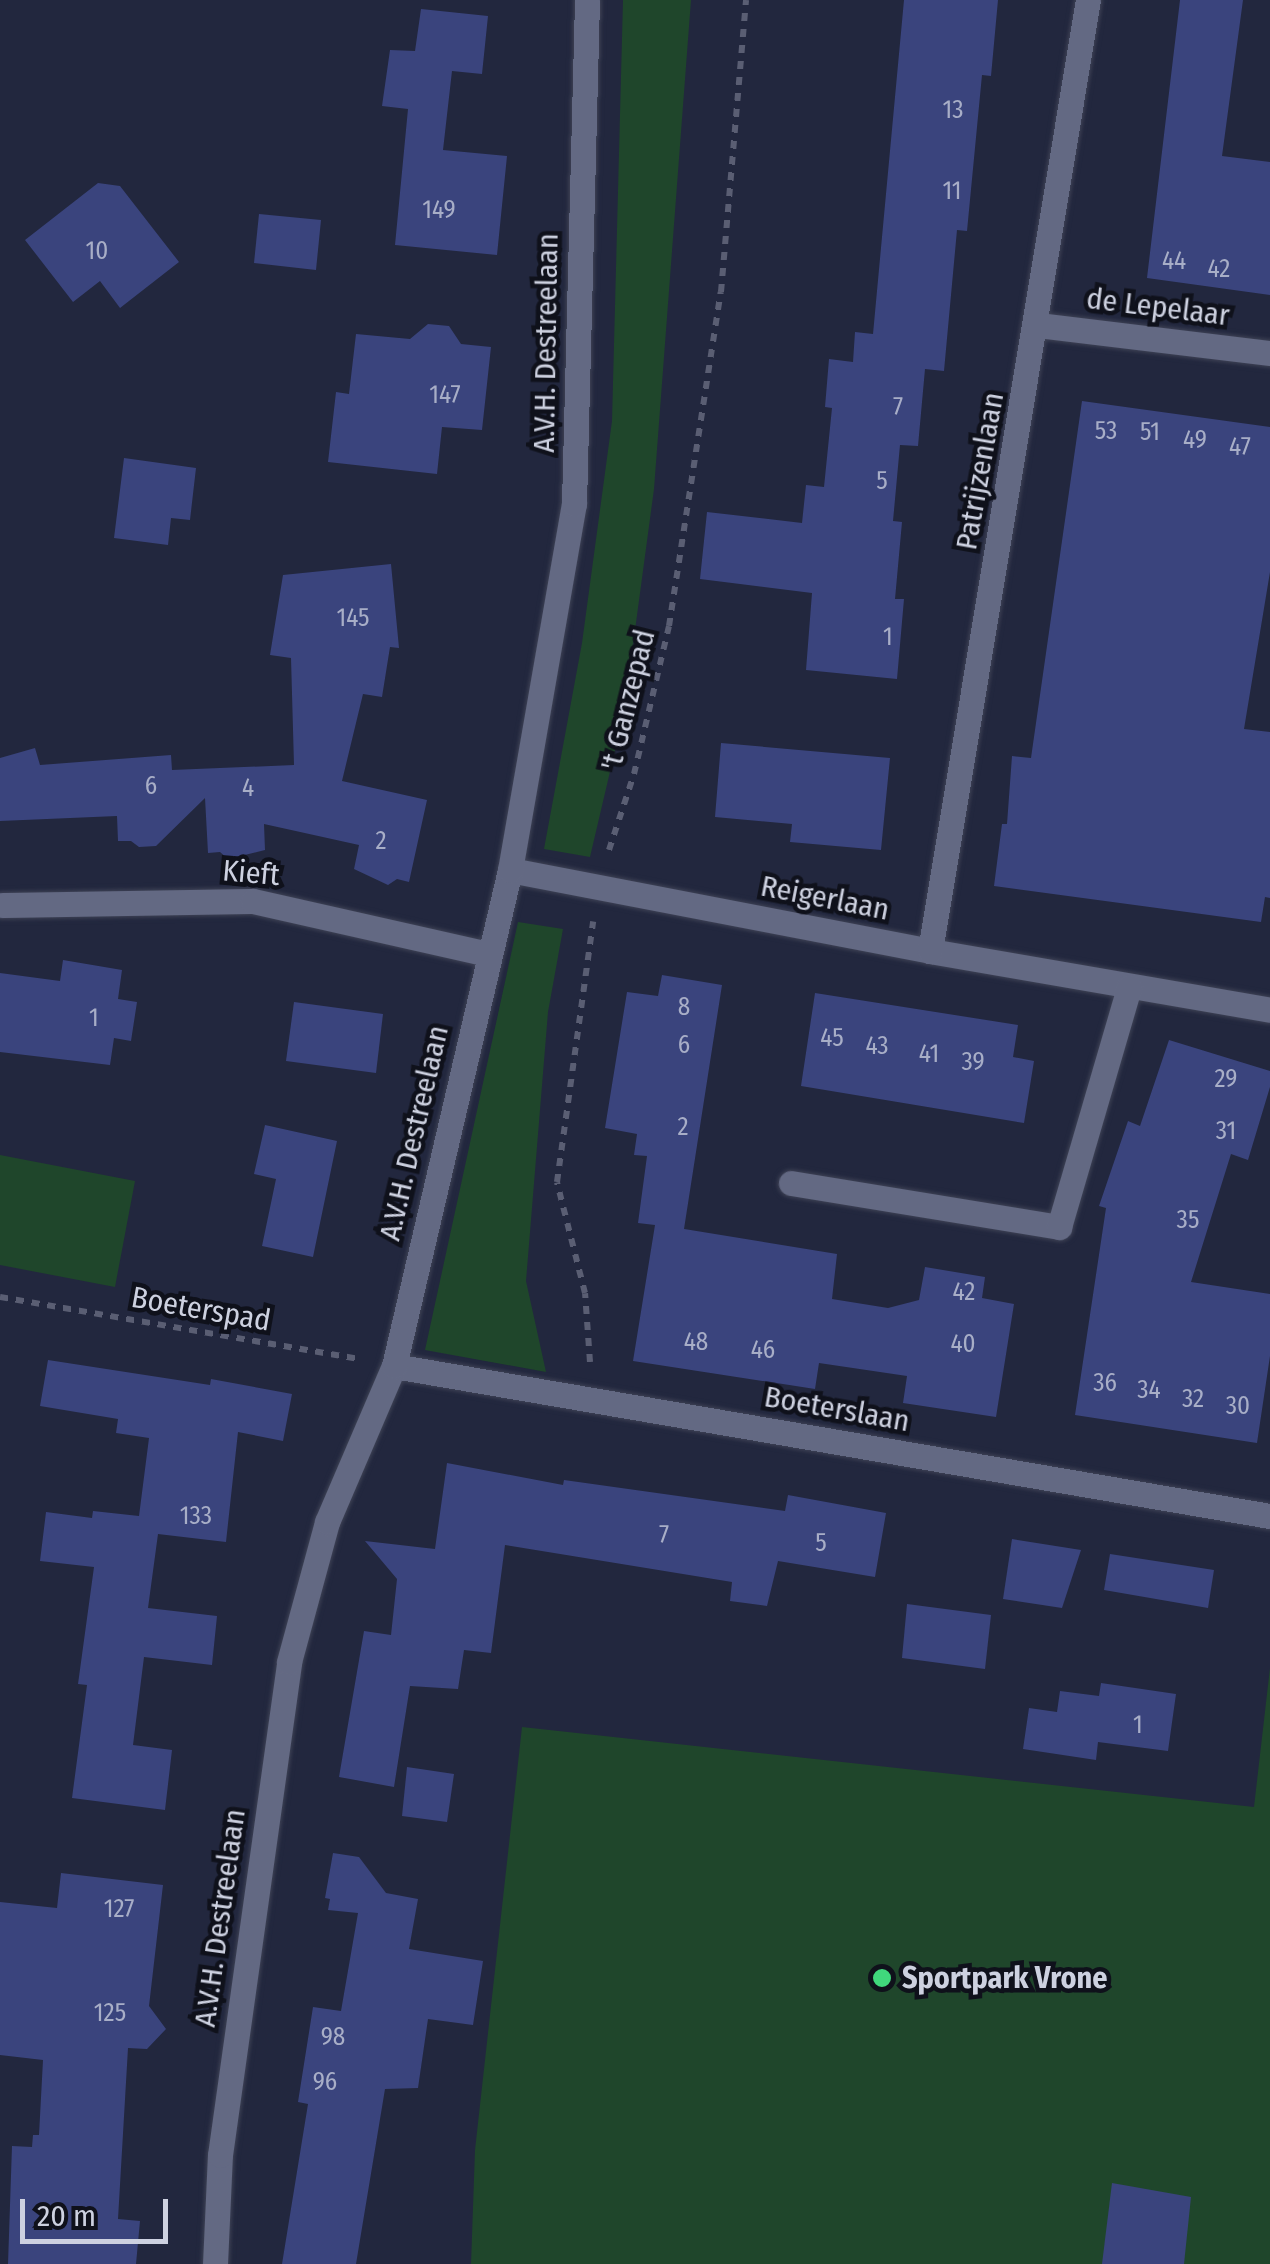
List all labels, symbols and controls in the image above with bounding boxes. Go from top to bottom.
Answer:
house number: 13 [942,95,964,125]
house number: 11 [942,176,962,206]
house number: 149 [422,195,456,225]
street label: A.V.H. Destreelaan [526,233,566,453]
house number: 10 [86,236,108,266]
house number: 44 [1162,246,1186,276]
house number: 42 [1208,254,1230,284]
street label: de Lepelaar [1085,280,1231,334]
house number: 147 [429,380,461,410]
street label: Patrijzenlaan [948,389,1012,553]
house number: 7 [893,392,903,422]
house number: 53 [1095,416,1117,446]
house number: 51 [1140,417,1160,447]
house number: 49 [1183,425,1207,455]
house number: 47 [1229,432,1251,462]
house number: 5 [876,466,888,496]
house number: 145 [336,603,370,633]
house number: 1 [883,622,893,652]
street label: 't Ganzepad [593,626,663,774]
house number: 6 [145,771,157,801]
house number: 4 [242,773,254,803]
house number: 2 [375,826,387,856]
street label: Kieft [221,853,281,893]
street label: Reigerlaan [758,868,892,928]
house number: 8 [678,992,690,1022]
house number: 1 [89,1003,99,1033]
street label: A.V.H. Destreelaan [372,1022,456,1244]
house number: 45 [820,1023,844,1053]
house number: 6 [678,1030,690,1060]
house number: 43 [865,1031,889,1061]
house number: 41 [919,1039,939,1069]
house number: 39 [961,1047,985,1077]
house number: 29 [1215,1064,1237,1094]
house number: 2 [677,1112,689,1142]
house number: 31 [1216,1116,1236,1146]
house number: 35 [1177,1205,1199,1235]
house number: 42 [953,1277,975,1307]
street label: Boeterspad [129,1279,273,1339]
house number: 48 [684,1327,708,1357]
house number: 40 [950,1329,976,1359]
house number: 46 [751,1335,775,1365]
house number: 36 [1093,1368,1117,1398]
house number: 34 [1137,1375,1161,1405]
street label: Boeterslaan [762,1379,912,1439]
house number: 32 [1182,1384,1204,1414]
house number: 30 [1226,1391,1250,1421]
house number: 133 [180,1501,212,1531]
house number: 7 [659,1520,669,1550]
house number: 5 [815,1528,827,1558]
house number: 1 [1133,1710,1143,1740]
street label: A.V.H. Destreelaan [187,1807,253,2029]
house number: 127 [104,1894,134,1924]
place label: Sportpark Vrone [902,1960,1107,1996]
marker: Sportpark Vrone [871,1967,893,1989]
house number: 125 [94,1998,126,2028]
house number: 98 [321,2022,345,2052]
house number: 96 [313,2067,337,2097]
scale bar [25,2179,172,2241]
text: 20 m [37,2198,96,2234]

